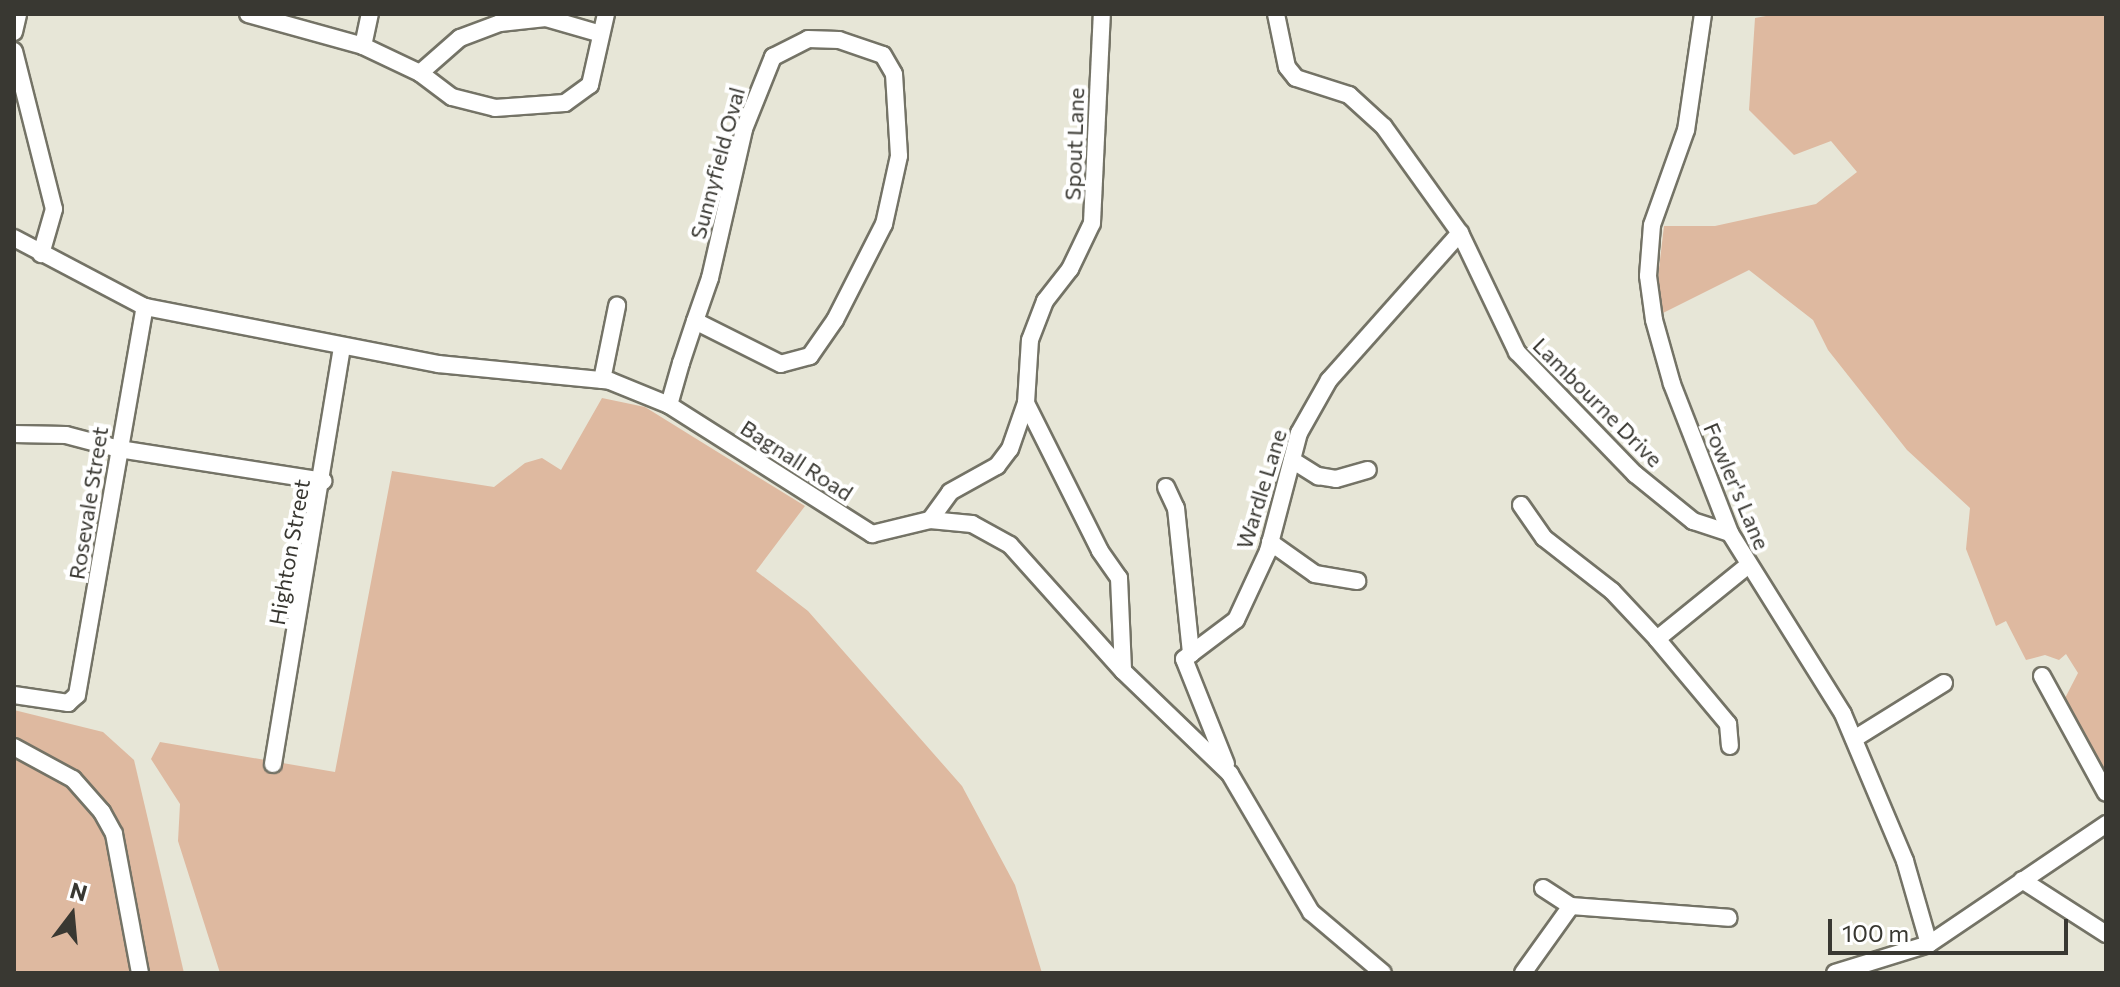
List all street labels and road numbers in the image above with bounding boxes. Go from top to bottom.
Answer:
street label: Sunnyfield Oval [684,84,750,242]
street label: Spout Lane [1059,87,1089,201]
street label: Lambourne Drive [1528,332,1668,472]
street label: Bagnall Road [736,414,858,506]
street label: Fowler's Lane [1698,418,1776,554]
street label: Rosevale Street [63,425,113,581]
street label: Wardle Lane [1230,426,1292,552]
street label: Highton Street [263,477,315,627]

